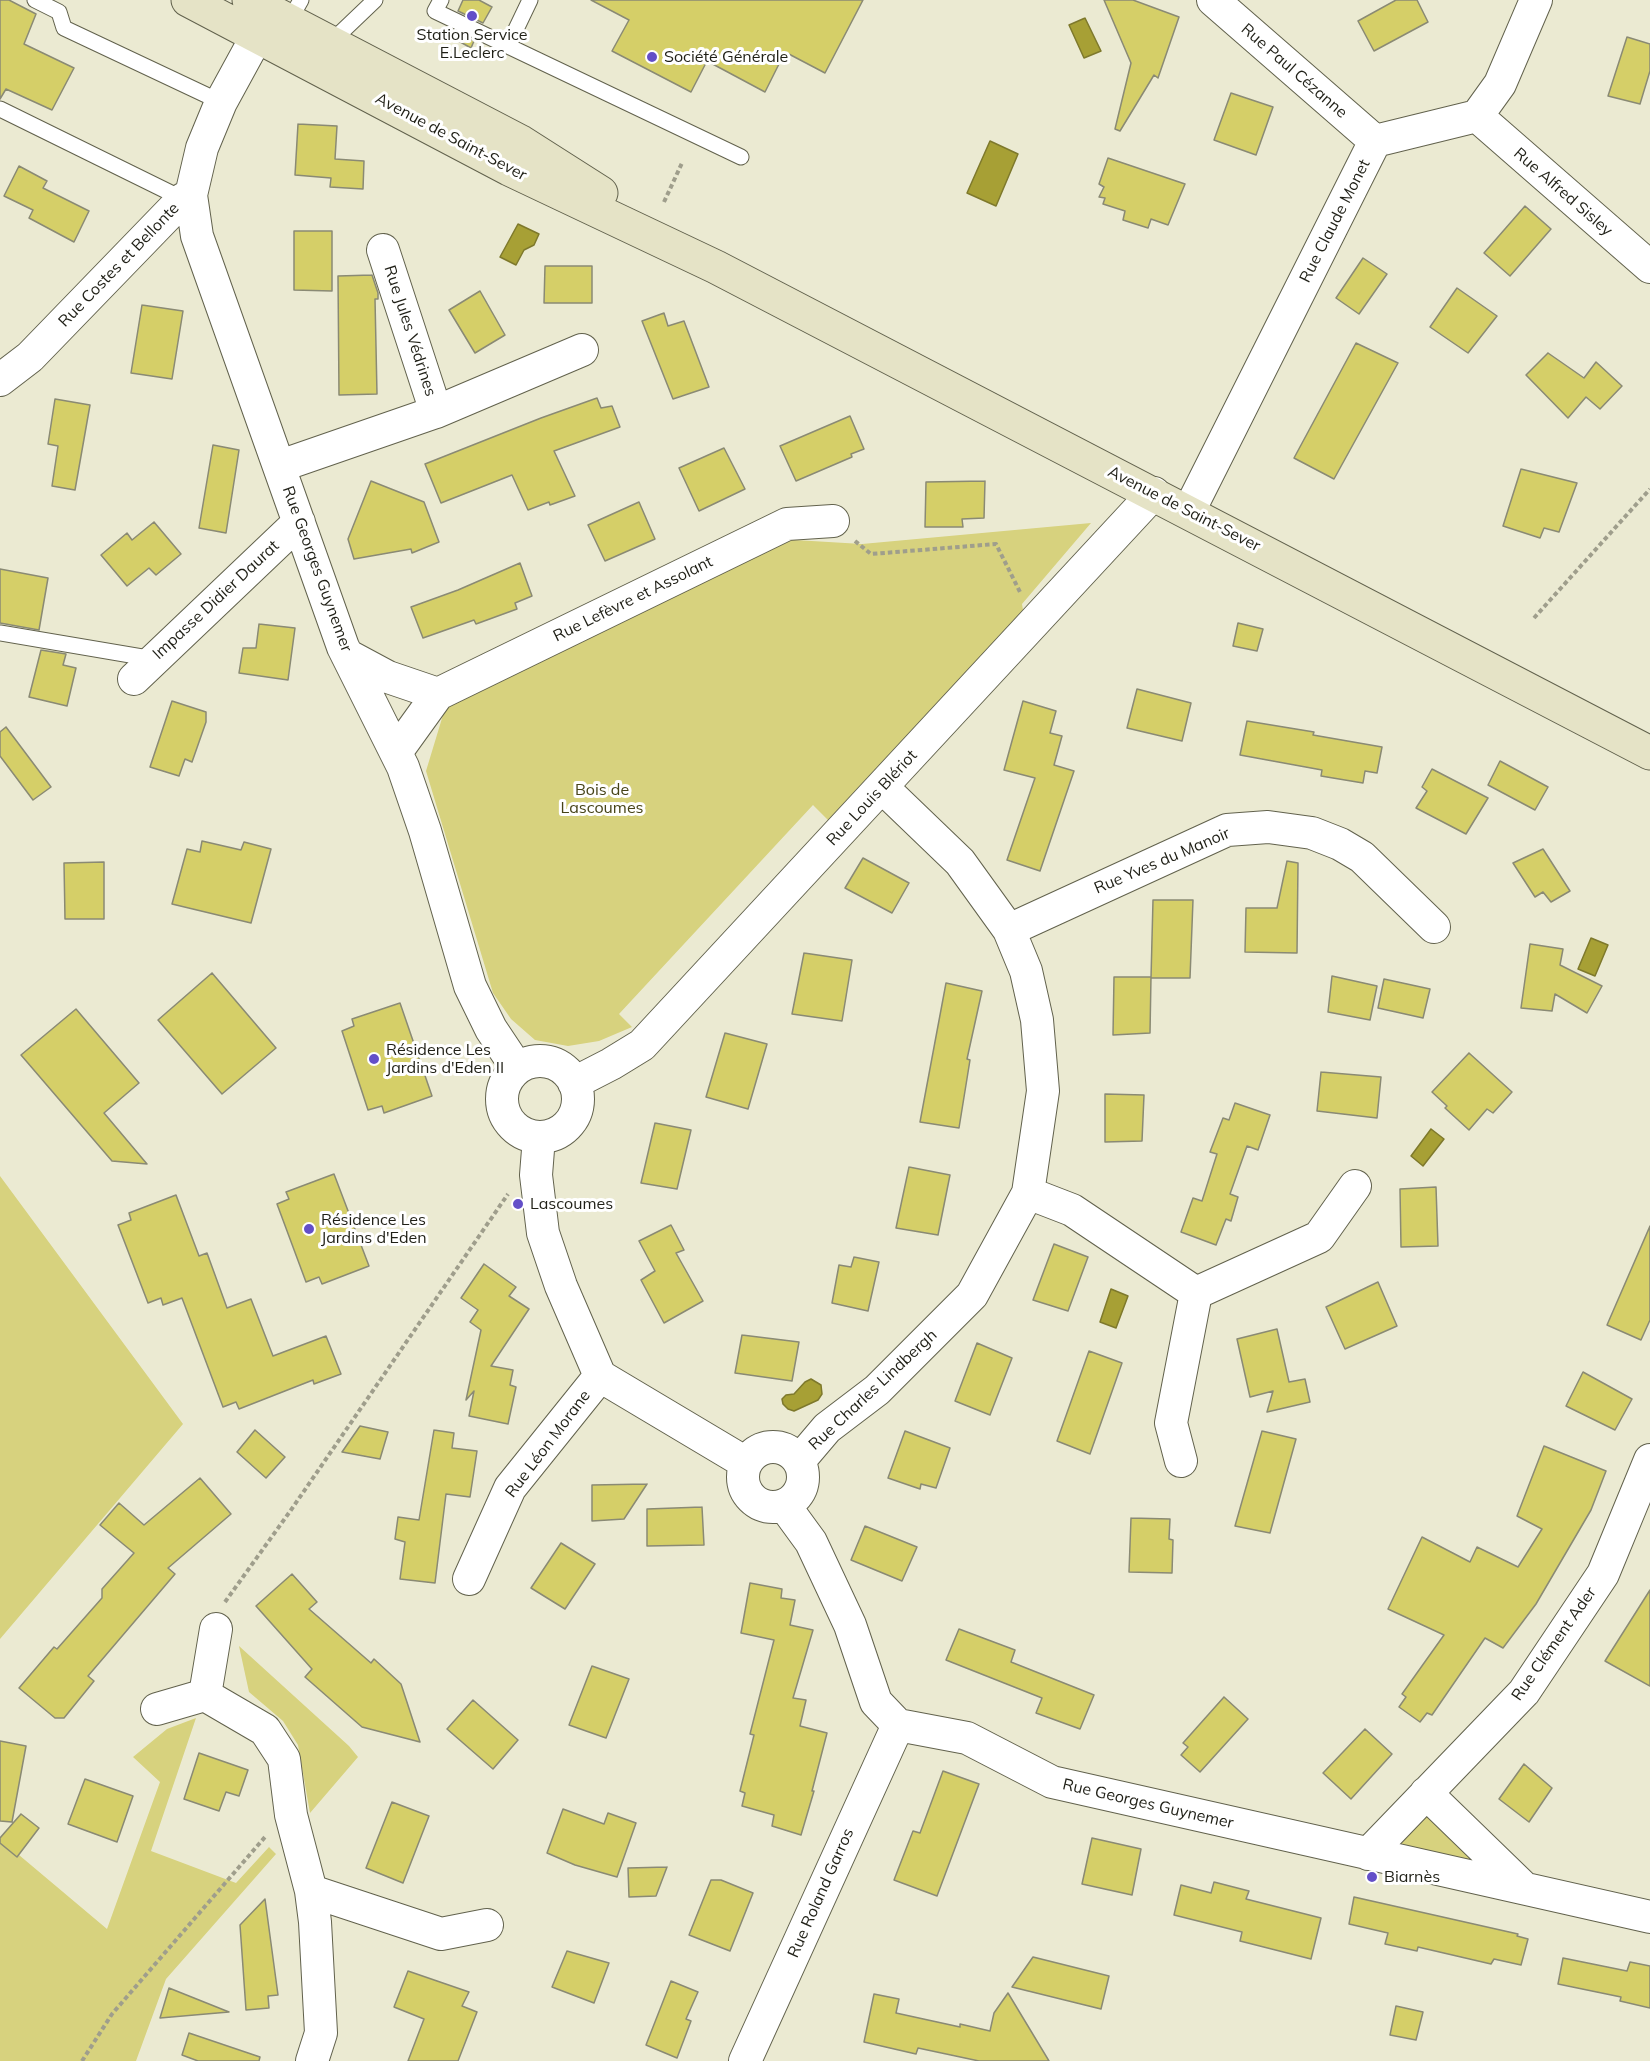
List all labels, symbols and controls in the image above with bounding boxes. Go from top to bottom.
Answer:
marker: Station Service E.Leclerc [465,9,479,23]
street label: Rue Paul Cézanne [1237,20,1351,122]
place label: Station Service E.Leclerc [417,25,527,63]
place label: Société Générale [664,47,788,67]
marker: Société Générale [645,50,659,64]
street label: Avenue de Saint-Sever [372,89,530,185]
street label: Rue Alfred Sisley [1510,144,1616,240]
street label: Rue Claude Monet [1296,156,1374,286]
street label: Rue Costes et Bellonte [55,199,183,331]
street label: Rue Jules Védrines [380,263,440,399]
street label: Avenue de Saint-Sever [1105,462,1263,556]
street label: Rue Georges Guynemer [278,484,356,654]
street label: Impasse Didier Daurat [149,536,283,664]
street label: Rue Lefèvre et Assolant [550,552,716,646]
street label: Rue Louis Blériot [823,746,921,850]
park label: Bois de Lascoumes [560,780,644,818]
street label: Rue Yves du Manoir [1091,824,1233,898]
place label: Résidence Les Jardins d'Eden II [386,1040,504,1078]
marker: Résidence Les Jardins d'Eden II [367,1052,381,1066]
place label: Lascoumes [530,1194,613,1214]
marker: Lascoumes [511,1197,525,1211]
place label: Résidence Les Jardins d'Eden [321,1210,427,1248]
marker: Résidence Les Jardins d'Eden [302,1222,316,1236]
street label: Rue Charles Lindbergh [805,1326,941,1454]
street label: Rue Léon Morane [501,1387,595,1501]
street label: Rue Clément Ader [1508,1583,1600,1705]
street label: Rue Georges Guynemer [1061,1775,1235,1833]
street label: Rue Roland Garros [784,1825,858,1961]
place label: Biarnès [1384,1867,1440,1887]
marker: Biarnès [1365,1870,1379,1884]

